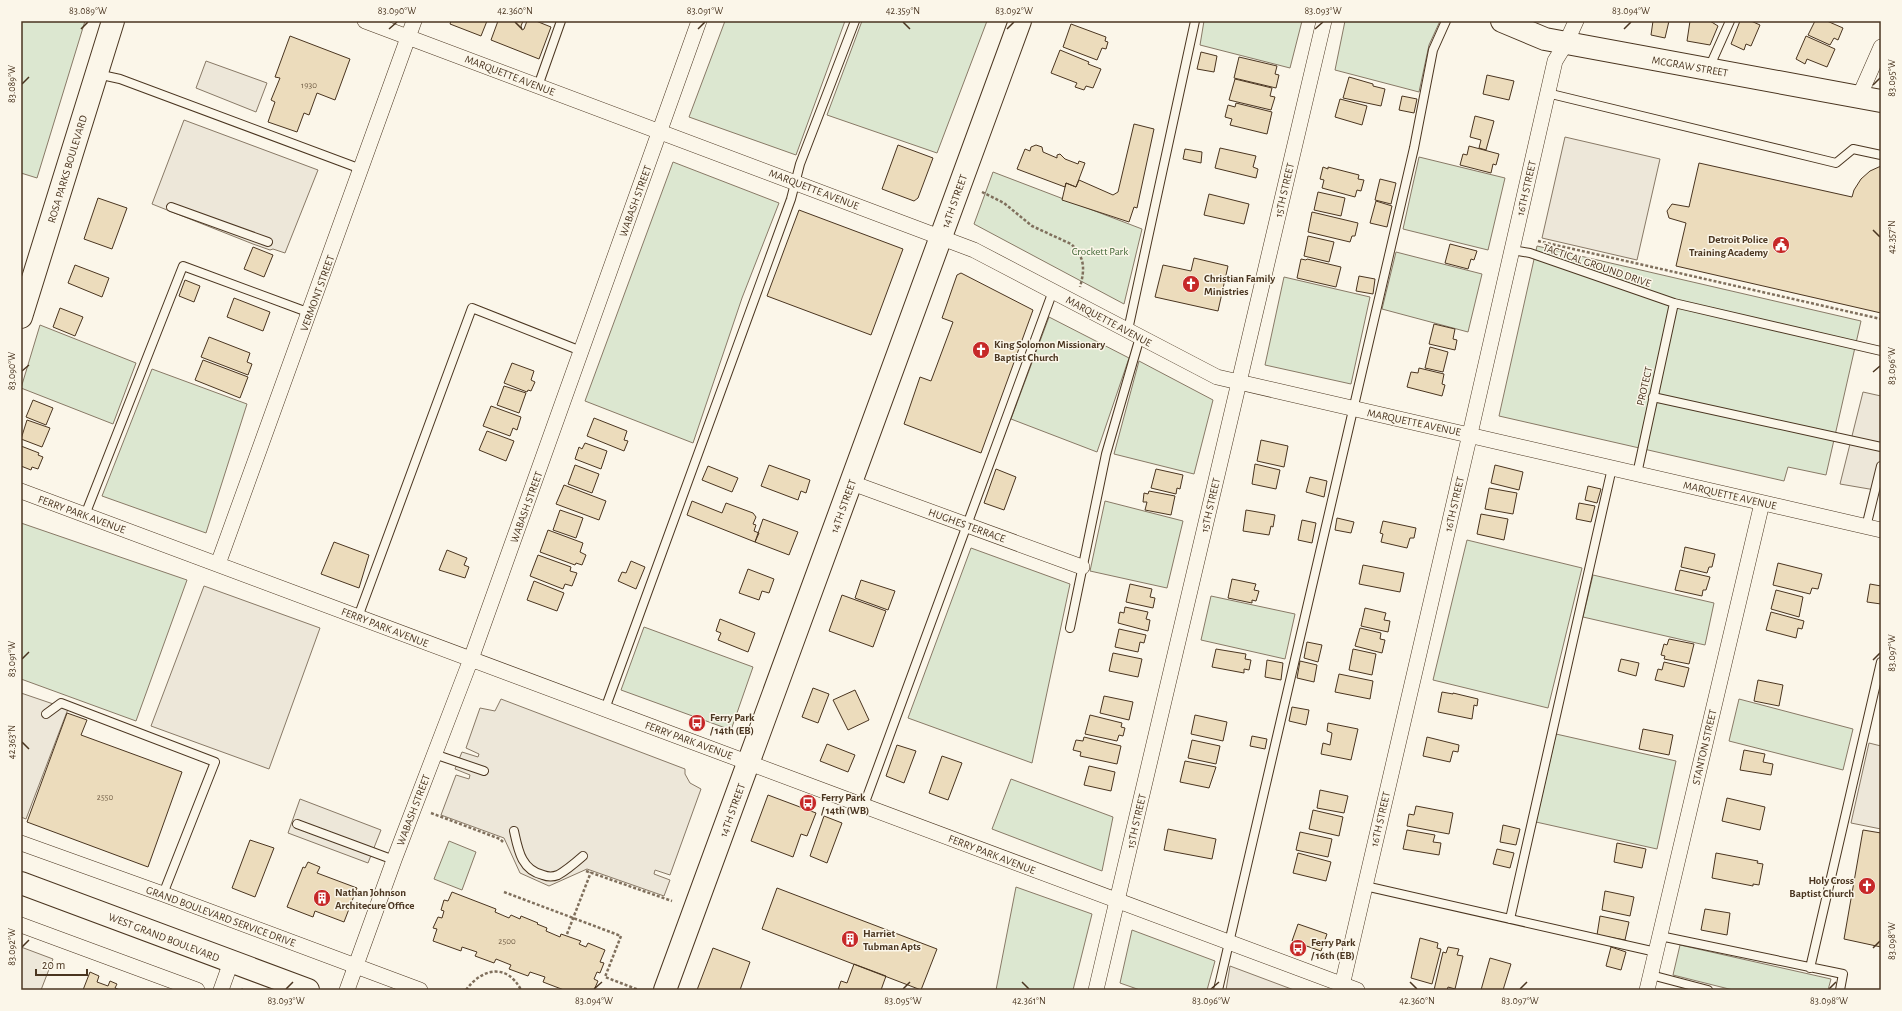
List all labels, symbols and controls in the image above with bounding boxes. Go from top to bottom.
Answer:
text: 83.089°W [69,6,107,16]
text: 83.090°W [378,6,416,16]
text: 42.360°N [497,6,533,16]
text: 83.091°W [687,6,723,16]
text: 42.359°N [886,6,920,16]
text: 83.092°W [995,6,1033,16]
text: 83.093°W [1304,6,1342,16]
text: 83.094°W [1612,6,1650,16]
street label: MARQUETTE AVENUE [463,53,557,98]
street label: MCGRAW STREET [1651,54,1730,79]
text: 83.095°W [1887,59,1897,97]
text: 83.089°W [7,65,17,103]
house number: 1930 [301,81,317,90]
street label: ROSA PARKS BOULEVARD [46,114,89,224]
street label: 16TH STREET [1515,159,1538,217]
street label: 15TH STREET [1273,161,1296,218]
street label: WABASH STREET [617,163,654,238]
street label: MARQUETTE AVENUE [767,167,861,212]
street label: 14TH STREET [940,172,969,230]
text: 42.357°N [1887,220,1897,254]
place label: Detroit Police Training Academy [1689,234,1768,258]
public building icon: Detroit Police Training Academy [1771,235,1791,255]
street label: TACTICAL GROUND DRIVE [1541,242,1653,289]
park label: Crockett Park [1072,246,1128,257]
street label: VERMONT STREET [299,253,337,333]
place label: Christian Family Ministries [1204,273,1275,297]
church icon: Christian Family Ministries [1181,274,1201,294]
street label: MARQUETTE AVENUE [1064,294,1154,349]
place label: King Solomon Missionary Baptist Church [994,339,1105,363]
church icon: King Solomon Missionary Baptist Church [971,340,991,360]
text: 83.096°W [1887,347,1897,385]
text: 83.090°W [7,352,17,390]
street label: PROTECT [1635,365,1654,407]
street label: MARQUETTE AVENUE [1366,407,1462,438]
street label: WABASH STREET [508,469,545,544]
street label: 16TH STREET [1443,475,1466,533]
street label: 15TH STREET [1199,476,1222,533]
street label: 14TH STREET [829,477,858,535]
street label: MARQUETTE AVENUE [1682,479,1778,512]
street label: FERRY PARK AVENUE [37,494,128,536]
street label: HUGHES TERRACE [927,506,1007,545]
street label: FERRY PARK AVENUE [340,606,431,649]
text: 83.097°W [1887,634,1897,672]
text: 83.091°W [7,641,17,677]
street label: STANTON STREET [1690,708,1719,786]
place label: Ferry Park / 14th (EB) [709,712,755,736]
bus stop icon: Ferry Park / 14th (EB) [687,713,707,733]
street label: FERRY PARK AVENUE [644,720,735,762]
text: 42.363°N [7,725,17,759]
street label: WABASH STREET [395,773,432,847]
street label: 14TH STREET [718,781,747,839]
street label: 16TH STREET [1369,790,1392,848]
place label: Ferry Park / 14th (WB) [820,792,869,816]
street label: 15TH STREET [1125,792,1148,849]
house number: 2550 [97,793,113,802]
bus stop icon: Ferry Park / 14th (WB) [798,793,818,813]
street label: FERRY PARK AVENUE [947,833,1038,876]
place label: Holy Cross Baptist Church [1789,875,1854,899]
church icon: Holy Cross Baptist Church [1857,876,1877,896]
street label: GRAND BOULEVARD SERVICE DRIVE [145,884,298,949]
place label: Nathan Johnson Architecure Office [335,887,414,911]
building icon: Nathan Johnson Architecure Office [312,888,332,908]
street label: WEST GRAND BOULEVARD [107,911,221,964]
text: 83.098°W [1887,922,1897,960]
text: 83.092°W [7,928,17,966]
place label: Harriet Tubman Apts [863,928,921,952]
building icon: Harriet Tubman Apts [840,929,860,949]
house number: 2500 [498,937,516,946]
place label: Ferry Park / 16th (EB) [1310,937,1356,961]
bus stop icon: Ferry Park / 16th (EB) [1288,938,1308,958]
scale bar [36,951,87,977]
text: 20 m [42,959,65,971]
text: 83.093°W [267,996,305,1006]
text: 83.094°W [575,996,613,1006]
text: 83.095°W [884,996,922,1006]
text: 42.361°N [1012,996,1046,1006]
text: 83.096°W [1192,996,1230,1006]
text: 42.360°N [1399,996,1435,1006]
text: 83.097°W [1501,996,1539,1006]
text: 83.098°W [1810,996,1848,1006]

